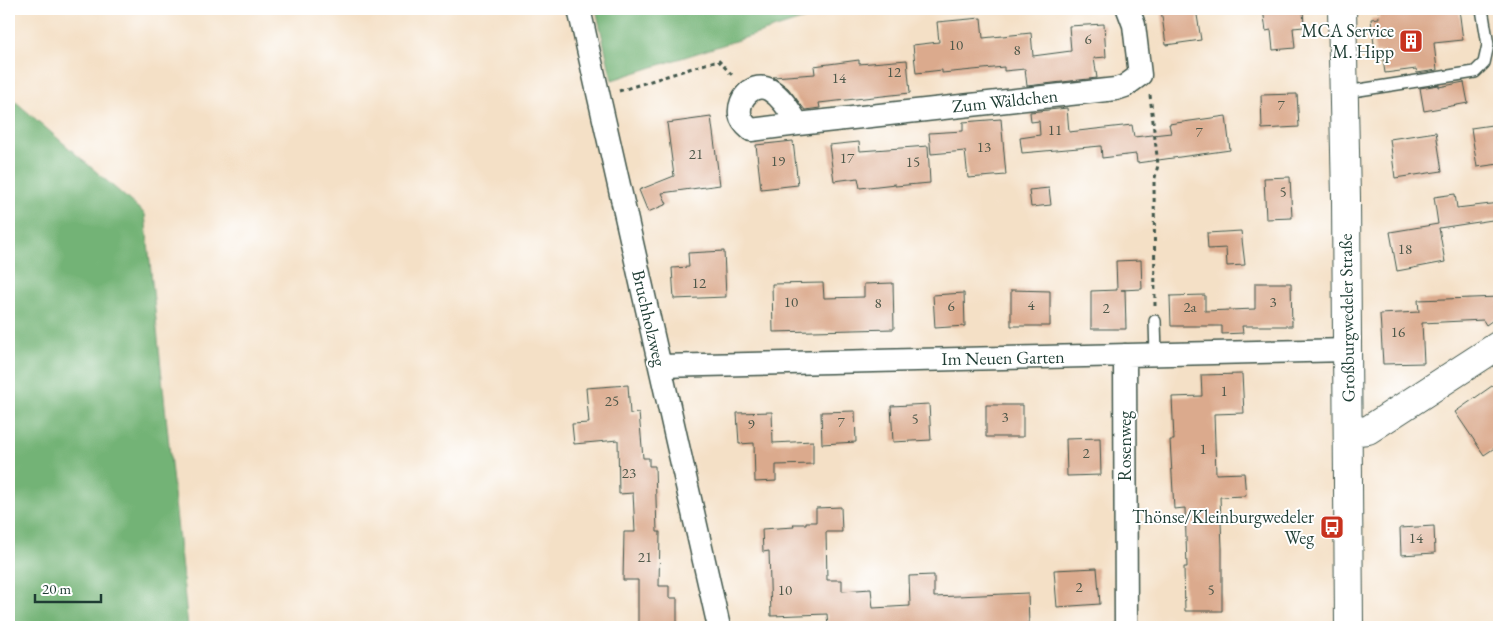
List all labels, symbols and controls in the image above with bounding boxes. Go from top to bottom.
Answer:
place label: MCA Service M. Hipp [1301,19,1394,63]
building icon: MCA Service M. Hipp [1398,28,1424,54]
house number: 6 [1084,29,1092,48]
house number: 10 [949,35,963,54]
house number: 8 [1013,40,1021,59]
house number: 12 [887,62,902,81]
house number: 14 [832,68,847,87]
street label: Zum Wäldchen [951,83,1060,117]
house number: 7 [1277,95,1285,114]
house number: 11 [1048,120,1062,139]
house number: 7 [1195,122,1203,141]
house number: 13 [977,137,991,156]
house number: 21 [689,144,703,163]
house number: 17 [840,148,855,167]
house number: 19 [771,151,785,170]
house number: 15 [906,152,920,171]
house number: 5 [1279,182,1287,201]
street label: Großburgwedeler Straße [1334,233,1359,403]
house number: 18 [1398,239,1412,258]
street label: Bruchholzweg [627,267,672,369]
house number: 12 [692,273,707,292]
house number: 10 [784,292,798,311]
house number: 3 [1269,292,1277,311]
house number: 8 [874,293,882,312]
house number: 4 [1027,295,1035,314]
house number: 6 [947,296,955,315]
house number: 2a [1183,297,1197,316]
house number: 2 [1102,298,1110,317]
house number: 16 [1391,322,1405,341]
street label: Im Neuen Garten [941,345,1065,370]
house number: 1 [1220,381,1228,400]
house number: 25 [605,391,619,410]
house number: 3 [1001,407,1009,426]
house number: 5 [911,409,919,428]
street label: Rosenweg [1113,411,1136,481]
house number: 7 [837,412,845,431]
house number: 9 [747,414,755,433]
house number: 1 [1199,439,1207,458]
house number: 2 [1082,443,1090,462]
house number: 23 [622,463,636,482]
place label: Thönse/Kleinburgwedeler Weg [1132,505,1314,549]
bus stop icon: Thönse/Kleinburgwedeler Weg [1319,514,1345,540]
house number: 14 [1409,528,1424,547]
house number: 21 [638,547,652,566]
scale bar [35,571,101,603]
house number: 2 [1075,577,1083,596]
text: 20 m [42,579,71,598]
house number: 10 [778,580,792,599]
house number: 5 [1207,580,1215,599]

